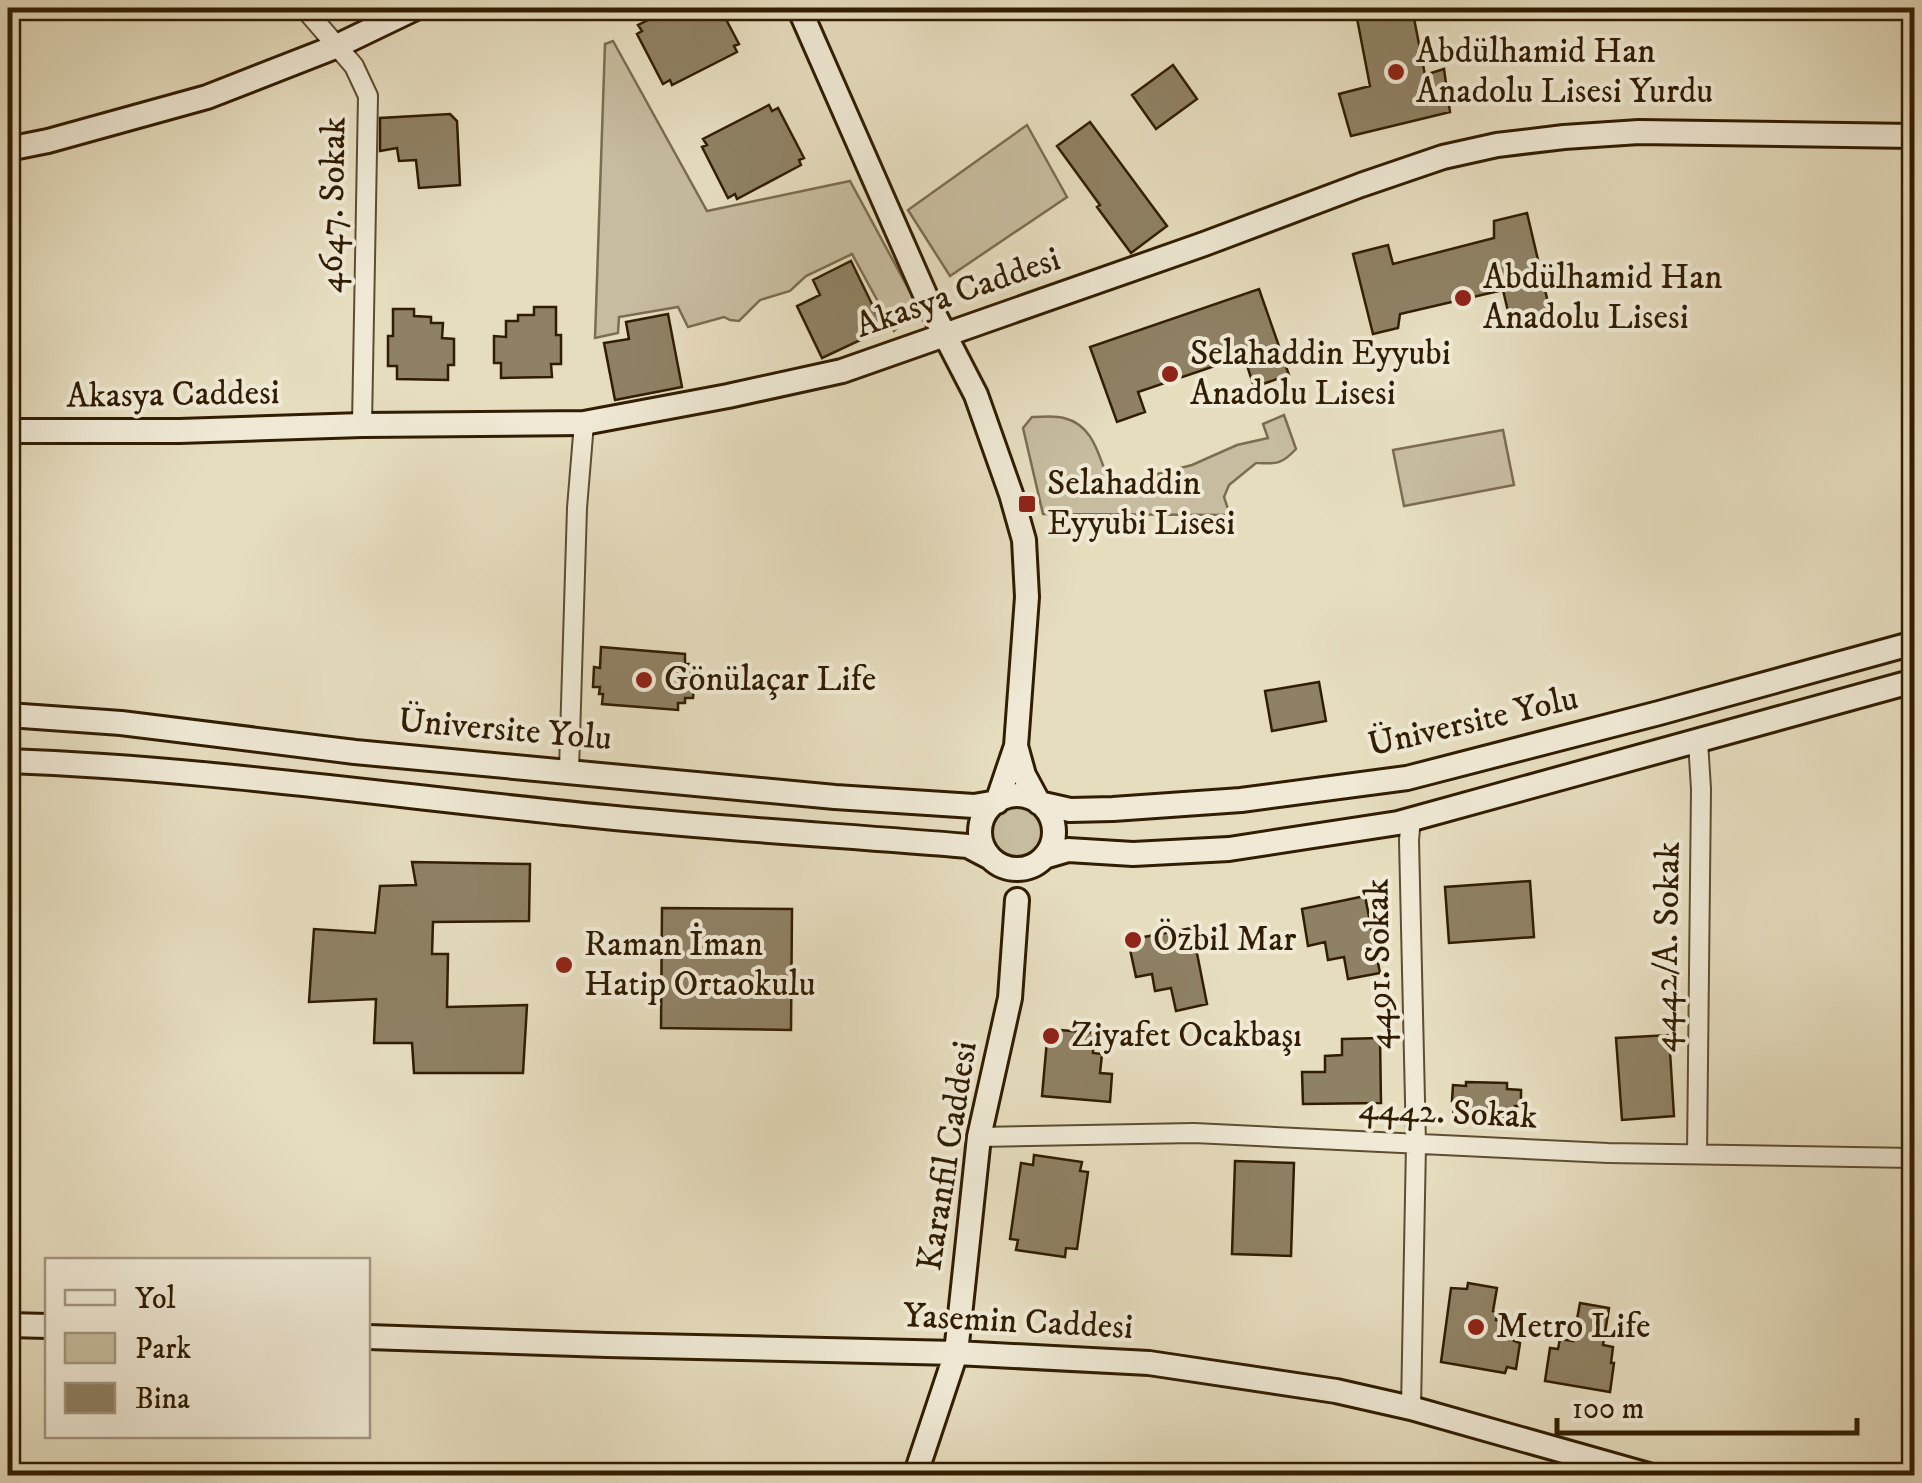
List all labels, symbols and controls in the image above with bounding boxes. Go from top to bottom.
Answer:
place label: Abdülhamid Han Anadolu Lisesi Yurdu [1416,30,1713,114]
marker: Abdülhamid Han Anadolu Lisesi Yurdu [1385,61,1407,83]
street label: 4647. Sokak [309,117,357,293]
street label: Akasya Caddesi [850,237,1066,349]
place label: Abdülhamid Han Anadolu Lisesi [1483,256,1723,340]
marker: Abdülhamid Han Anadolu Lisesi [1452,287,1474,309]
place label: Selahaddin Eyyubi Anadolu Lisesi [1190,332,1451,416]
marker: Selahaddin Eyyubi Anadolu Lisesi [1159,363,1181,385]
street label: Akasya Caddesi [66,371,280,419]
place label: Selahaddin Eyyubi Lisesi [1047,462,1235,546]
marker: Selahaddin Eyyubi Lisesi [1016,493,1038,515]
place label: Gönülaçar Life [664,658,876,702]
marker: Gönülaçar Life [633,669,655,691]
street label: Üniversite Yolu [1364,676,1582,768]
street label: Üniversite Yolu [396,699,614,761]
street label: 4442/A. Sokak [1643,841,1691,1053]
street label: 4491. Sokak [1356,878,1402,1050]
place label: Özbil Mar [1153,918,1296,962]
place label: Raman İman Hatip Ortaokulu [584,922,816,1007]
marker: Özbil Mar [1122,929,1144,951]
marker: Raman İman Hatip Ortaokulu [553,954,575,976]
place label: Ziyafet Ocakbaşı [1071,1014,1302,1058]
marker: Ziyafet Ocakbaşı [1040,1025,1062,1047]
street label: Karanfil Caddesi [908,1038,988,1274]
street label: 4442. Sokak [1358,1086,1538,1140]
legend [45,1258,370,1438]
text: Yol [135,1281,176,1318]
street label: Yasemin Caddesi [902,1294,1134,1350]
place label: Metro Life [1496,1305,1651,1349]
marker: Metro Life [1465,1316,1487,1338]
text: Park [135,1331,191,1368]
scale bar [1557,1373,1857,1435]
text: Bina [135,1381,190,1418]
text: 100 m [1572,1391,1644,1428]

